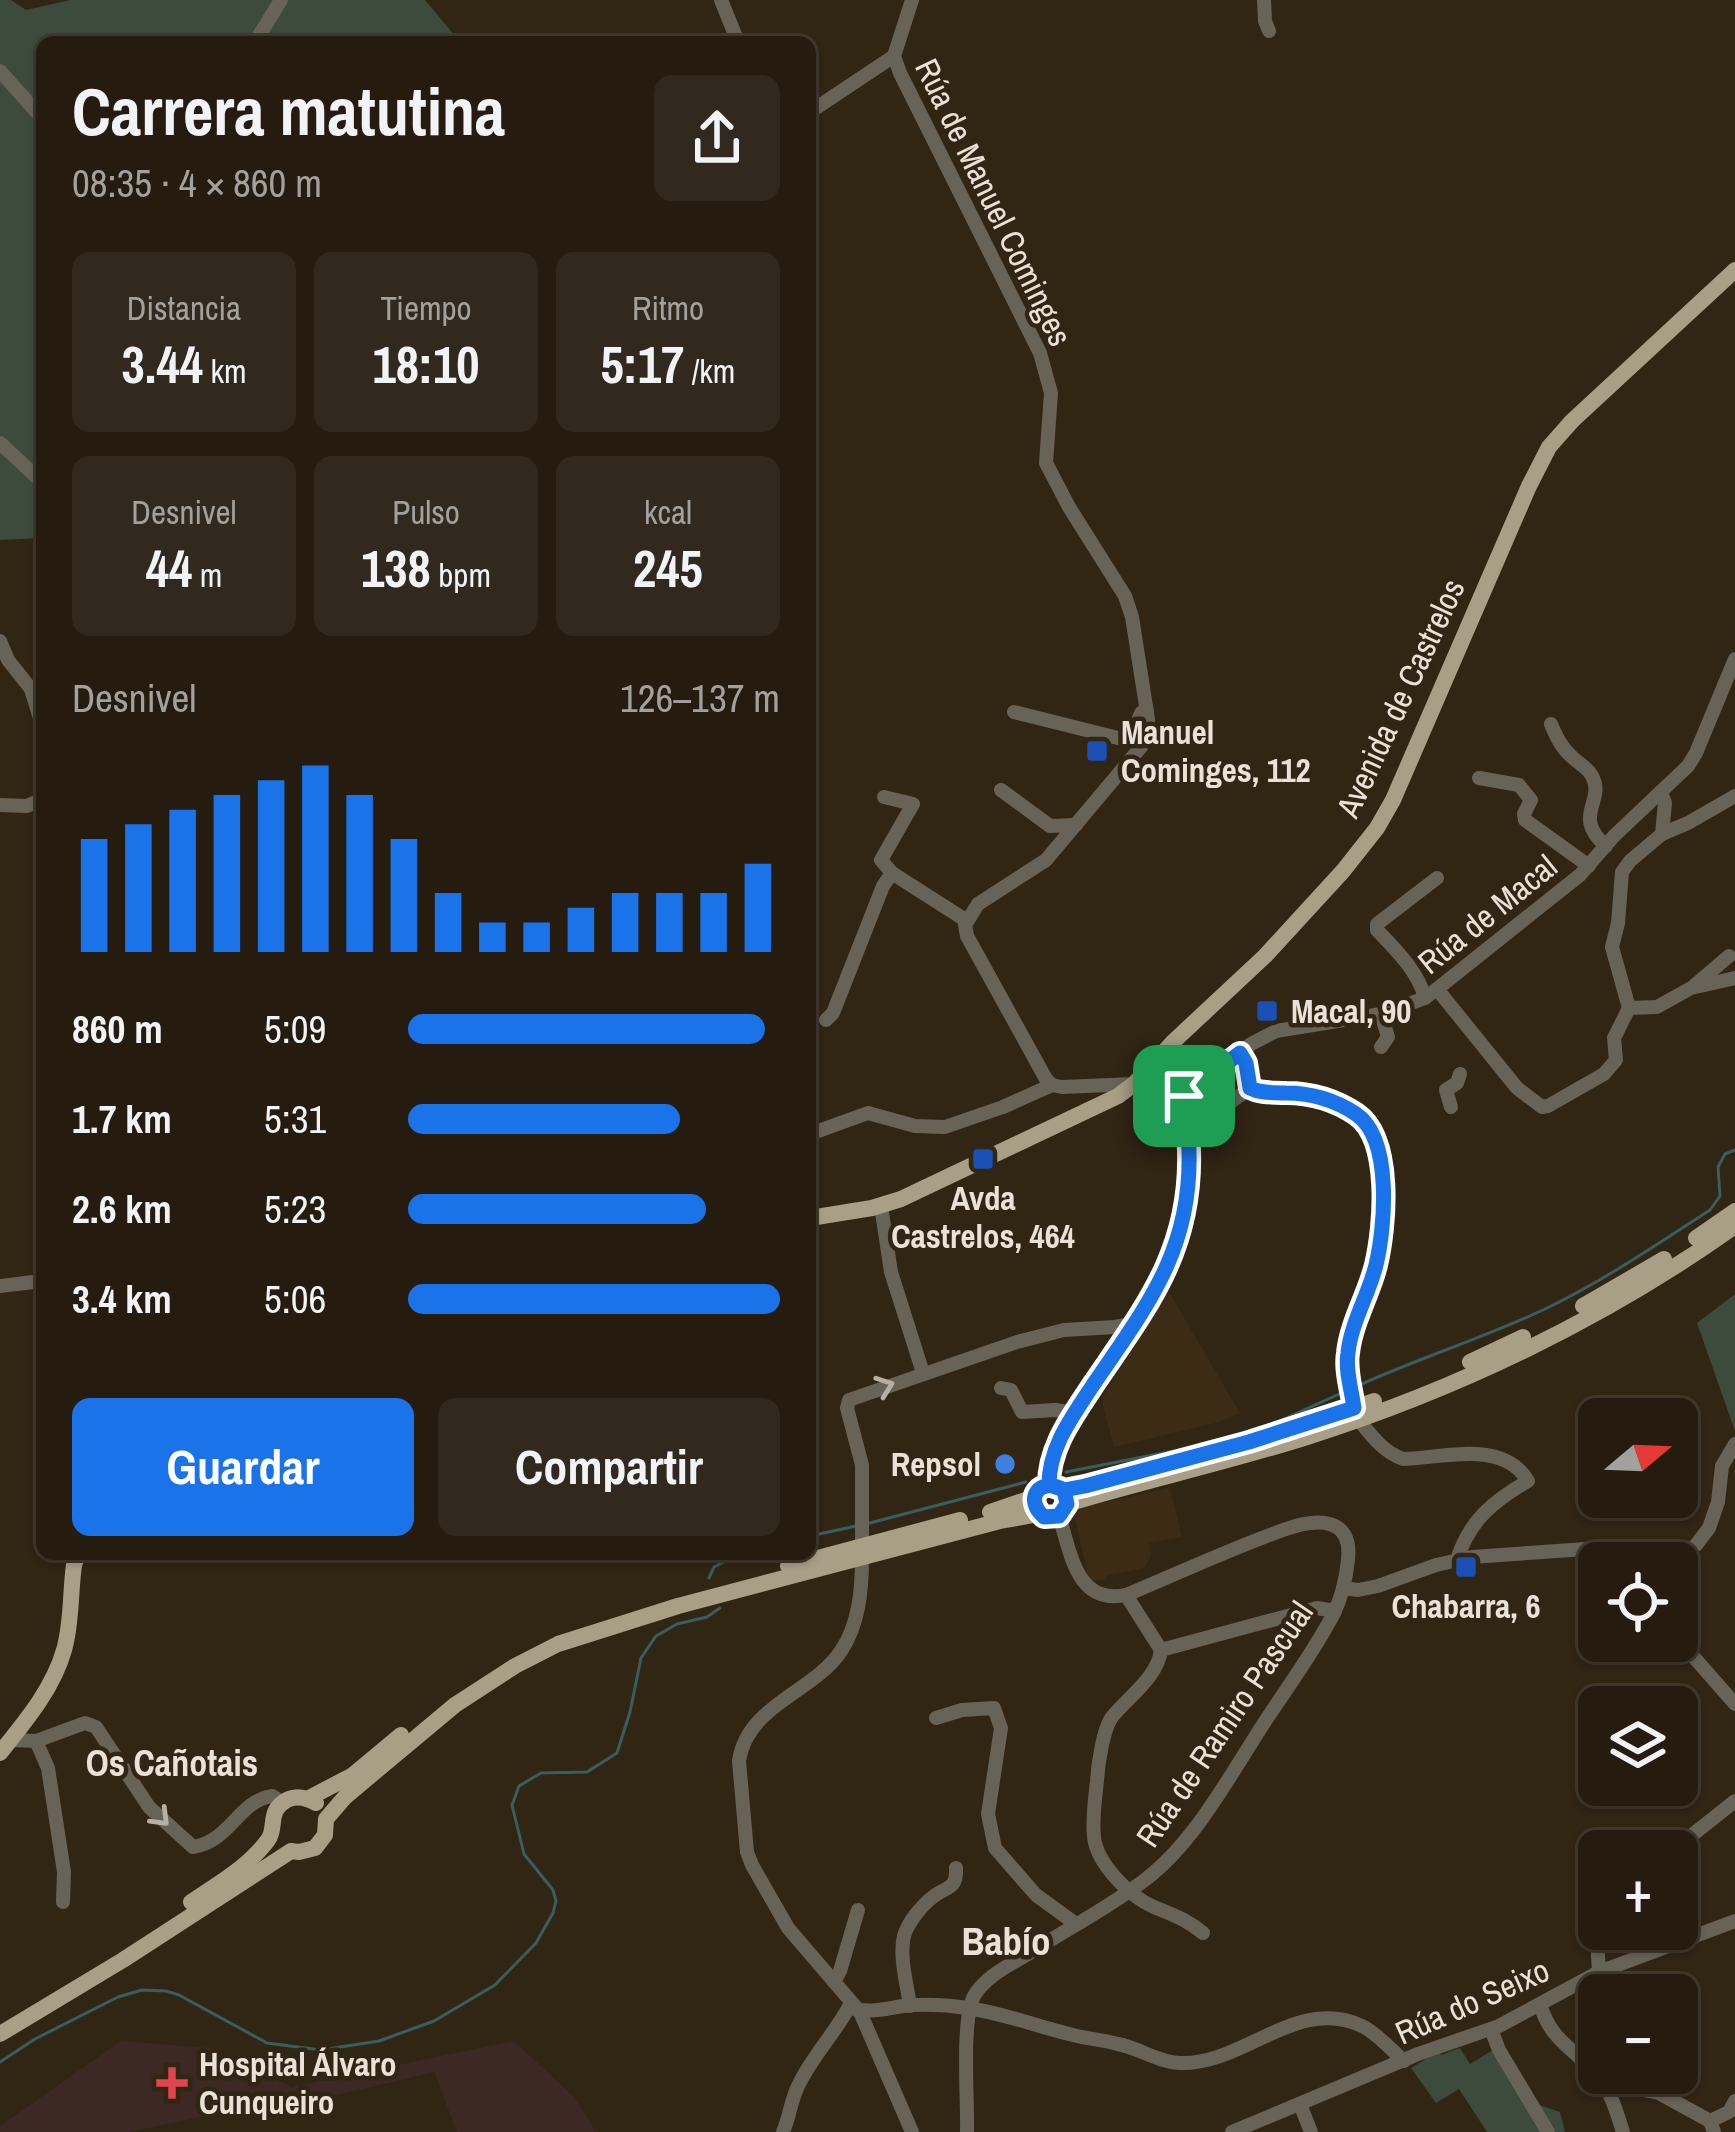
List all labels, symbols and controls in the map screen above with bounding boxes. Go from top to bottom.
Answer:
street label: Rúa de Manuel Cominges [905,51,1083,353]
text: Carrera matutina [72,67,505,156]
button: share [654,75,780,201]
text: 08:35 · 4 × 860 m [72,157,322,209]
text: Distancia [127,286,241,330]
text: Tiempo [380,286,472,330]
text: Ritmo [632,286,704,330]
text: 3.44 [122,330,203,399]
text: 18:10 [373,330,479,399]
text: 5:17 [601,330,684,399]
text: km [203,349,247,393]
text: /km [684,349,735,393]
text: Desnivel [131,490,237,534]
text: Pulso [392,490,460,534]
text: kcal [644,490,692,534]
text: 44 [146,534,192,603]
text: 138 [361,534,431,603]
text: 245 [633,534,703,603]
text: m [192,553,222,597]
text: bpm [431,553,491,597]
street label: Avenida de Castrelos [1325,572,1475,825]
text: Desnivel [72,672,196,724]
text: 126–137 m [620,672,780,724]
place label: Manuel Cominges, 112 [1121,710,1311,792]
marker: Manuel Cominges, 112 [1084,738,1110,764]
street label: Rúa de Macal [1408,844,1566,984]
place label: Macal, 90 [1291,989,1411,1033]
marker: Macal, 90 [1254,998,1280,1024]
text: 860 m [72,1003,163,1055]
text: 5:09 [264,1003,326,1055]
pin [1133,1045,1235,1147]
icon: arrive [1151,1063,1217,1129]
text: 1.7 km [72,1093,172,1145]
text: 5:31 [264,1093,326,1145]
marker: Avda Castrelos, 464 [970,1146,996,1172]
place label: Avda Castrelos, 464 [891,1176,1075,1258]
text: 2.6 km [72,1183,172,1235]
text: 5:23 [264,1183,326,1235]
text: 3.4 km [72,1273,172,1325]
text: 5:06 [264,1273,326,1325]
one-way arrow [873,1376,894,1400]
button: Guardar [72,1398,414,1536]
button: Compartir [438,1398,780,1536]
north arrow [1578,1398,1698,1518]
map controls [1578,1398,1698,2094]
place label: Repsol [891,1442,981,1486]
marker: Repsol [992,1451,1018,1477]
button: locate [1578,1542,1698,1662]
marker: Chabarra, 6 [1453,1554,1479,1580]
place label: Chabarra, 6 [1392,1584,1540,1628]
street label: Rúa de Ramiro Pascual [1125,1593,1323,1855]
button: layers [1578,1686,1698,1806]
district label: Os Cañotais [86,1739,258,1787]
one-way arrow [146,1804,168,1826]
button: + [1578,1830,1698,1950]
district label: Babío [962,1915,1050,1967]
street label: Rúa do Seixo [1388,1948,1556,2054]
button: − [1578,1974,1698,2094]
place label: Hospital Álvaro Cunqueiro [199,2042,397,2124]
marker: Hospital Álvaro Cunqueiro [156,2067,188,2099]

